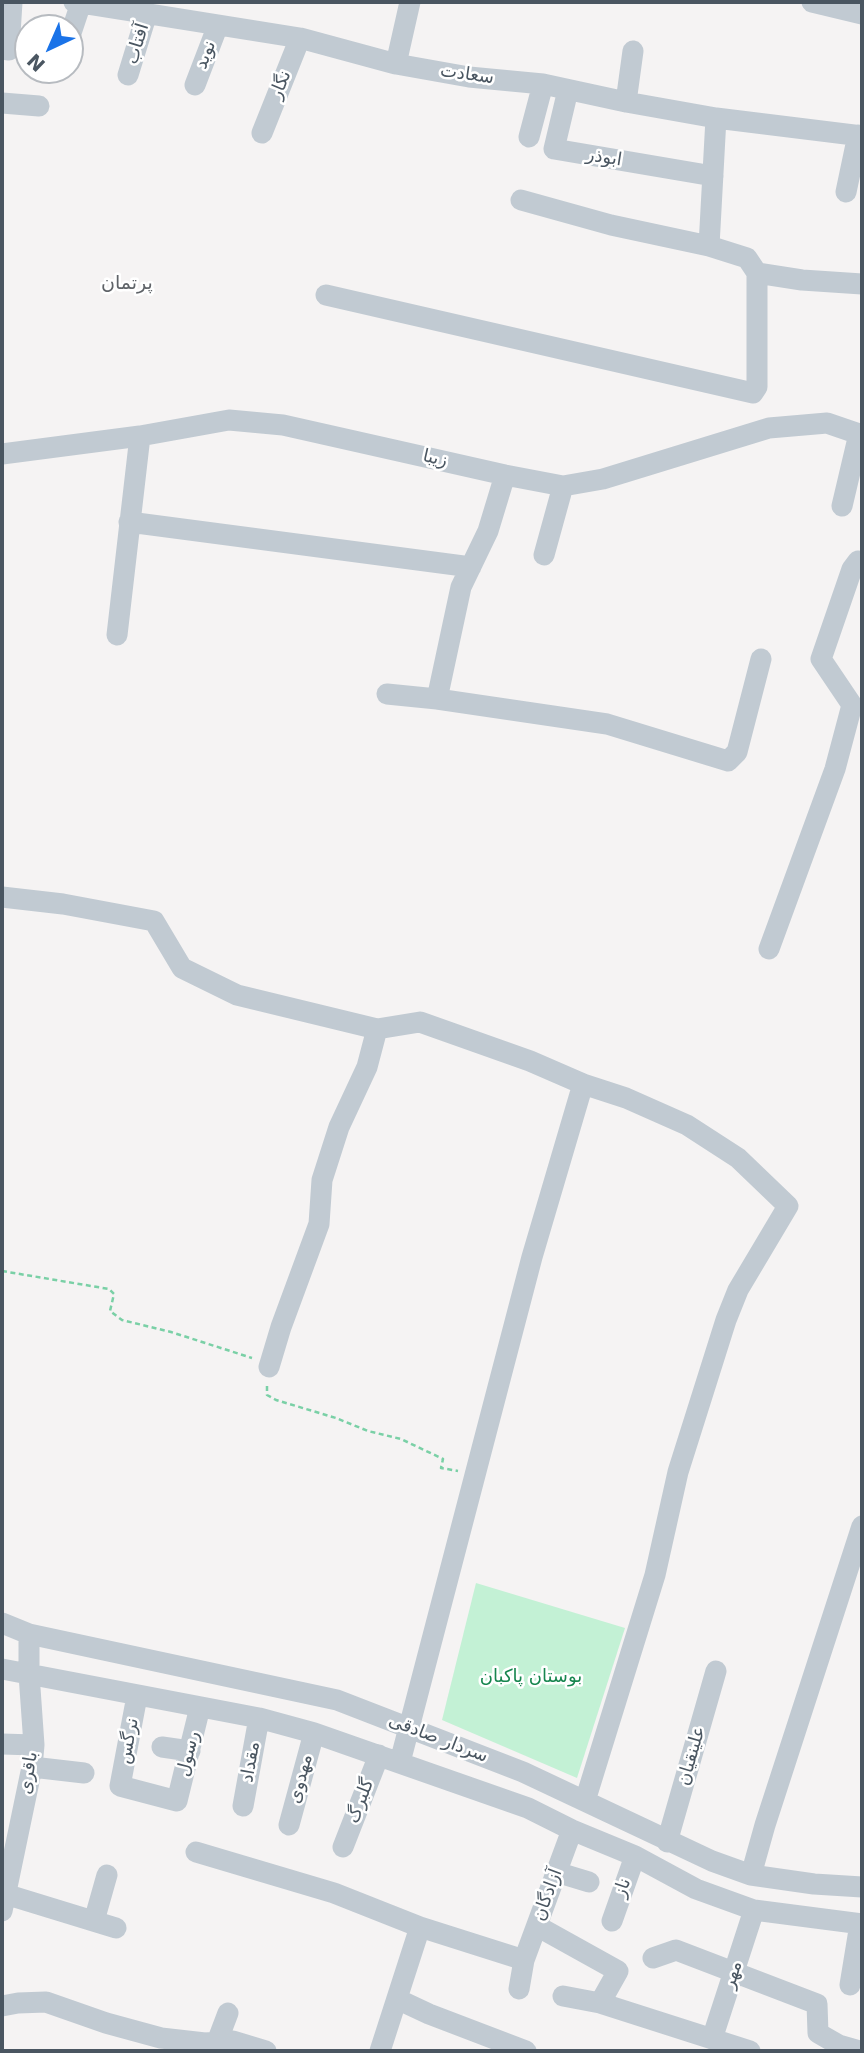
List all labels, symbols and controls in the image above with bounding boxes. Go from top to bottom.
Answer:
north arrow [14,14,84,84]
street label: آفتاب [122,21,154,67]
street label: نوید [191,38,221,72]
text: N [22,49,49,76]
street label: سعادت [439,61,495,89]
street label: نگار [266,67,296,103]
street label: ابوذر [585,145,623,171]
district label: پرتمان [101,273,153,295]
street label: زیبا [421,446,449,472]
park label: بوستان پاکبان [480,1666,582,1688]
street label: سردار صادقی [385,1710,491,1768]
street label: نرگس [114,1716,144,1766]
street label: علینقیان [673,1724,711,1788]
street label: رسول [173,1729,205,1779]
street label: مقداد [237,1740,265,1784]
street label: باقری [15,1750,43,1796]
street label: مهدوی [284,1752,318,1806]
street label: گلبرگ [343,1776,379,1826]
street label: آزادگان [529,1866,567,1924]
street label: ناز [610,1875,636,1901]
street label: مهر [718,1958,748,1992]

